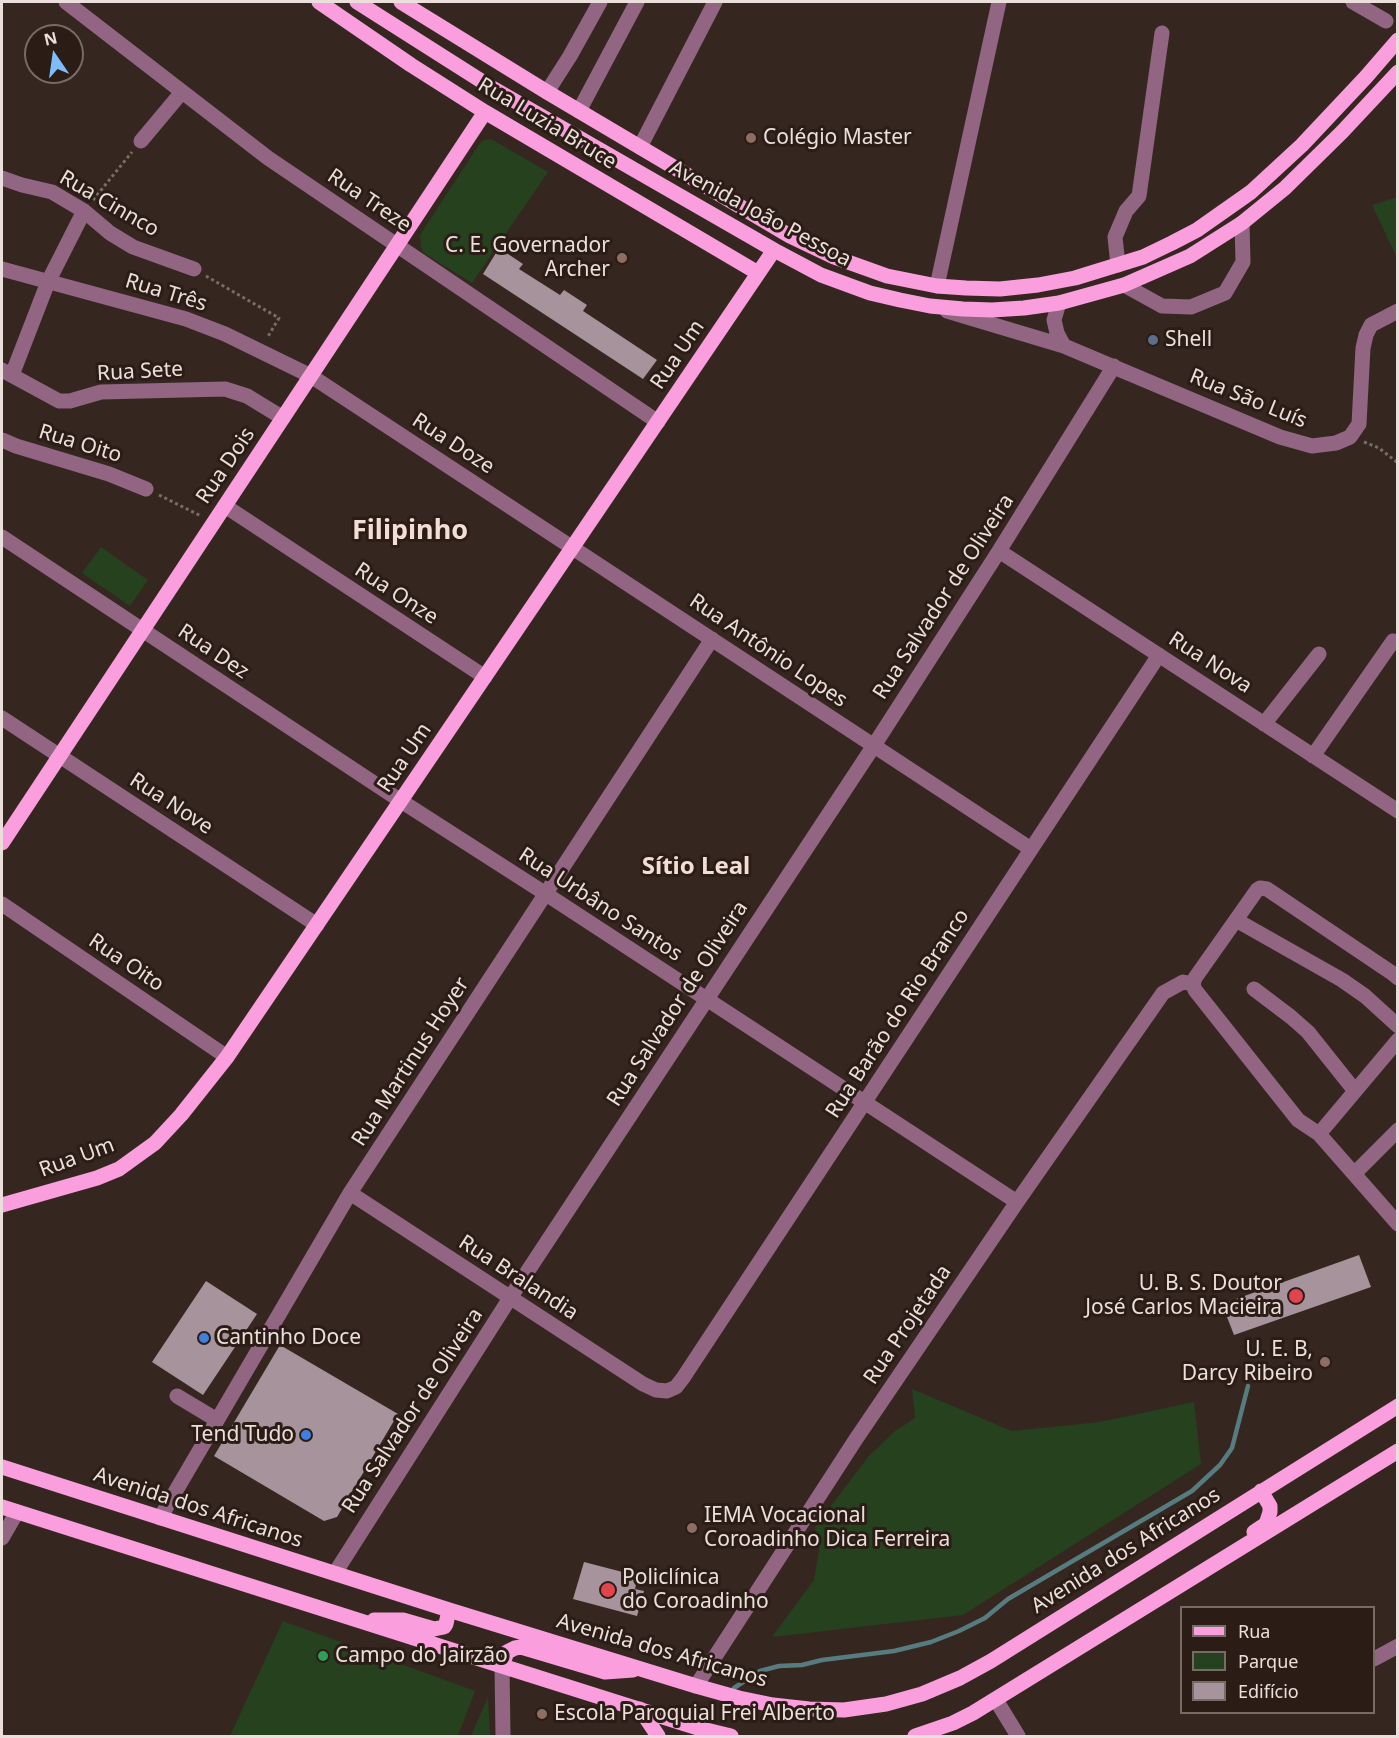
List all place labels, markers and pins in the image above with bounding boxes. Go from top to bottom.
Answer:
place label: Colégio Master [763,125,912,151]
marker: Colégio Master [744,131,758,145]
place label: C. E. Governador Archer [445,233,610,283]
marker: C. E. Governador Archer [615,251,629,265]
place label: Shell [1165,327,1212,353]
marker: Shell [1146,333,1160,347]
place label: U. B. S. Doutor José Carlos Macieira [1085,1271,1282,1321]
marker: U. B. S. Doutor José Carlos Macieira [1287,1287,1305,1305]
place label: Cantinho Doce [216,1325,361,1351]
marker: Cantinho Doce [197,1331,211,1345]
place label: U. E. B, Darcy Ribeiro [1182,1337,1313,1387]
marker: U. E. B, Darcy Ribeiro [1318,1355,1332,1369]
place label: Tend Tudo [191,1422,294,1448]
marker: Tend Tudo [299,1428,313,1442]
place label: IEMA Vocacional Coroadinho Dica Ferreira [704,1503,950,1553]
marker: IEMA Vocacional Coroadinho Dica Ferreira [685,1521,699,1535]
place label: Policlínica do Coroadinho [622,1565,769,1615]
marker: Policlínica do Coroadinho [599,1581,617,1599]
place label: Campo do Jairzão [335,1643,508,1669]
marker: Campo do Jairzão [316,1649,330,1663]
place label: Escola Paroquial Frei Alberto [554,1701,835,1727]
marker: Escola Paroquial Frei Alberto [535,1707,549,1721]

